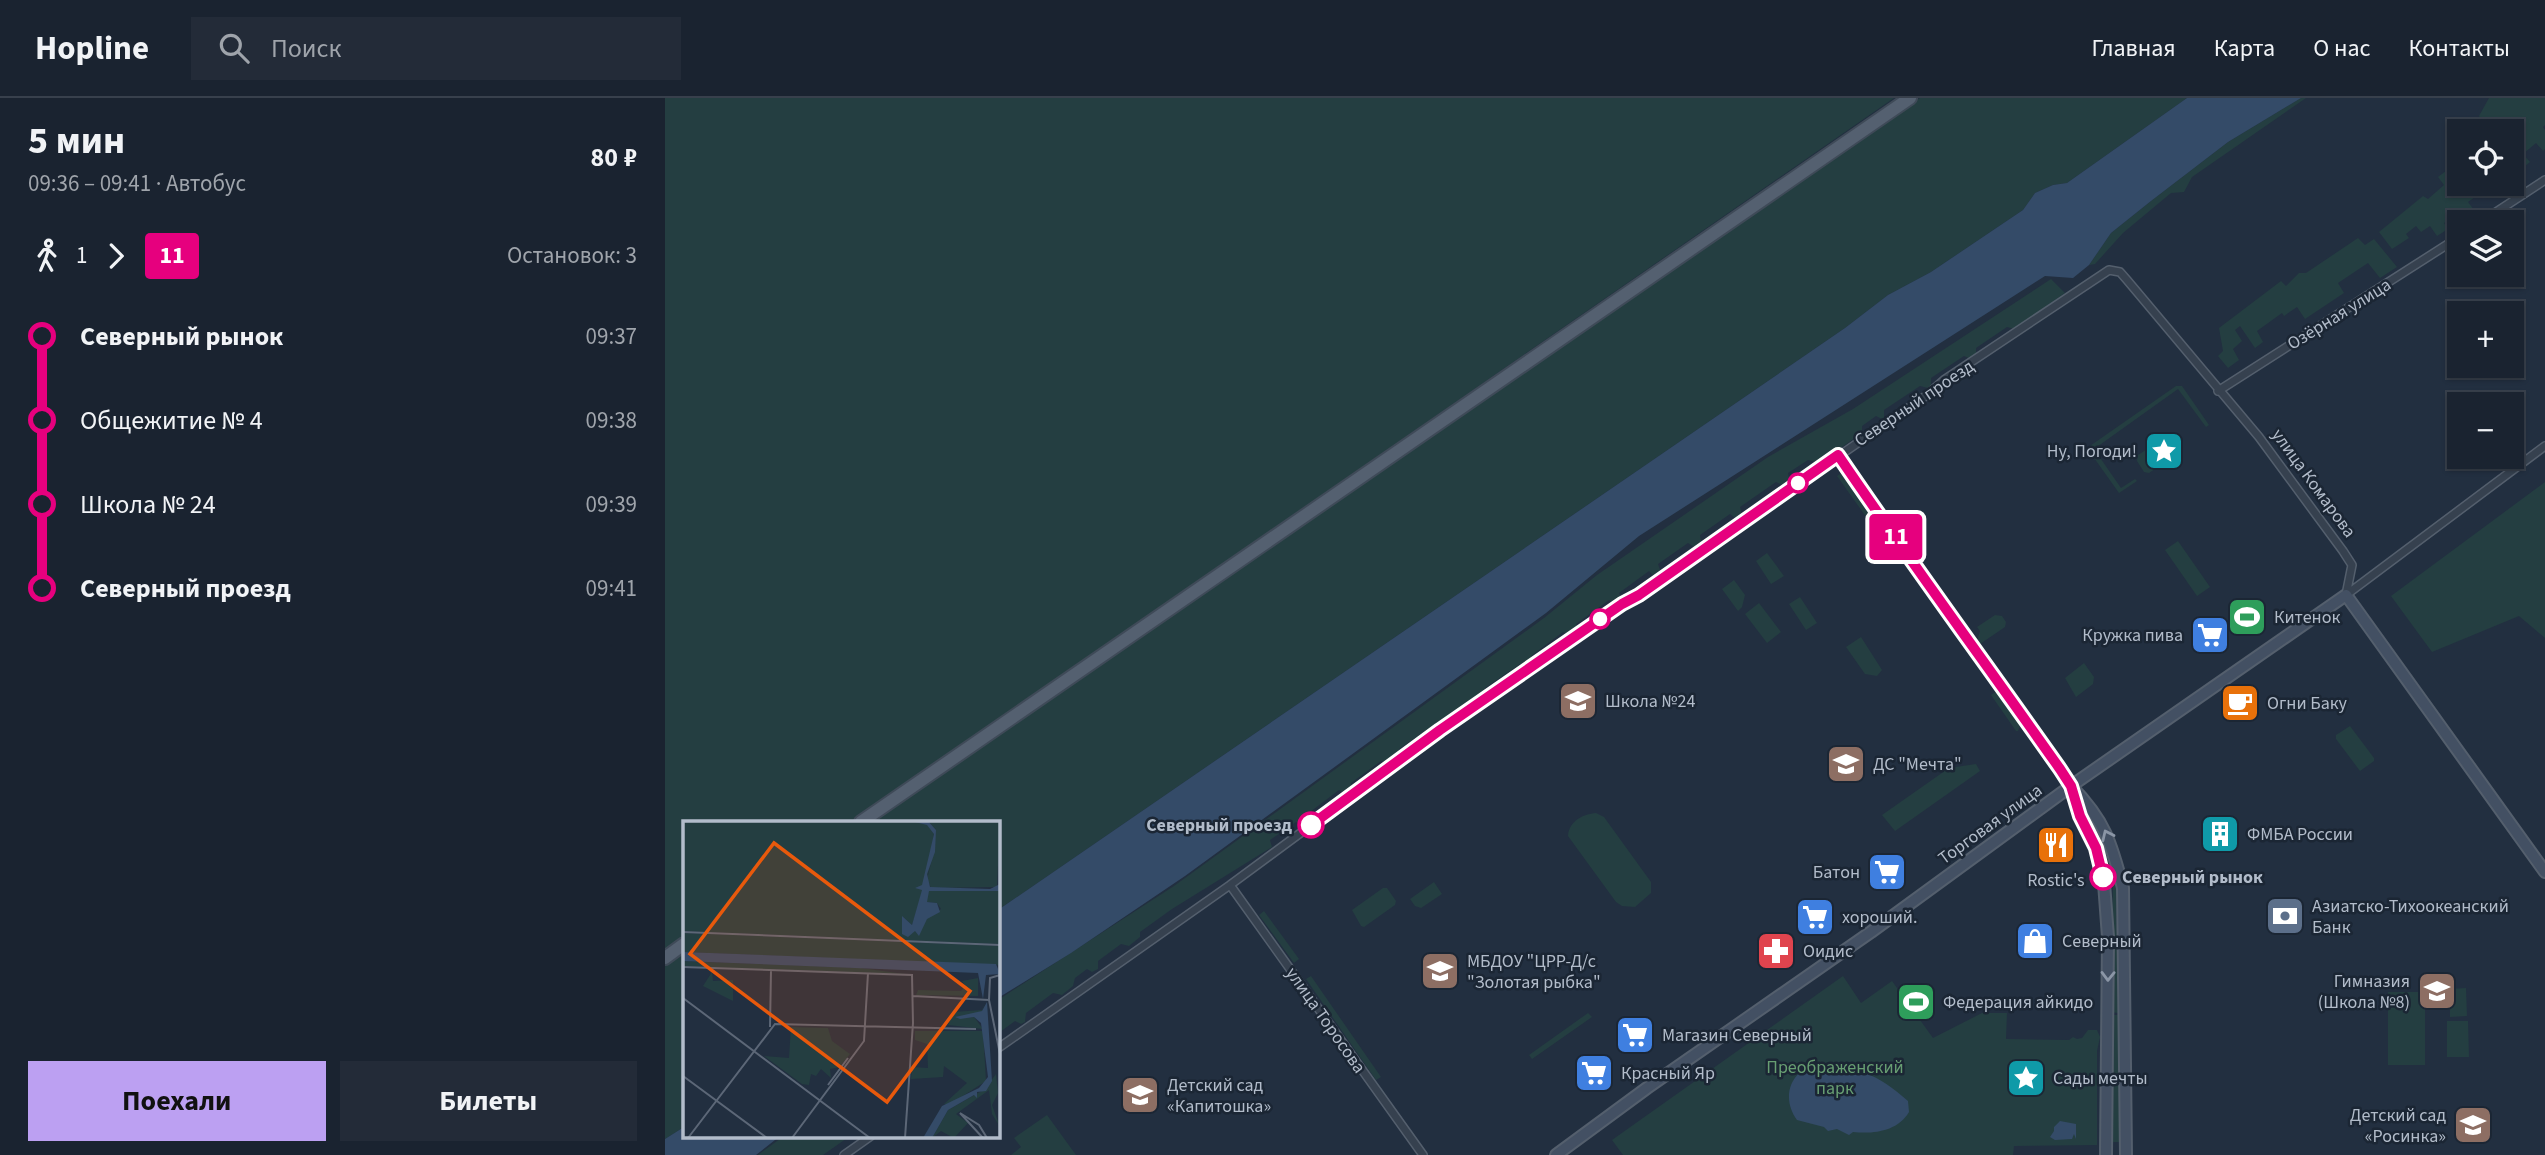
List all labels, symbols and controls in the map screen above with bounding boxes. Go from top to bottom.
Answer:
search box [191,17,681,80]
text: Hopline [35,25,149,72]
icon: search [215,29,253,67]
text: Поиск [271,30,341,67]
text: Главная [2091,31,2176,66]
text: Карта [2214,31,2275,66]
text: О нас [2313,31,2370,66]
text: Контакты [2408,31,2510,66]
text: 5 мин [28,114,125,168]
map controls [2447,119,2524,469]
button: locate [2447,119,2524,196]
text: 80 ₽ [591,139,637,176]
text: 09:36 – 09:41 · Автобус [28,167,246,200]
button: layers [2447,210,2524,287]
icon: walk [28,237,66,275]
icon: forward [97,237,135,275]
text: 11 [159,238,185,273]
text: 1 [76,239,87,272]
text: Остановок: 3 [507,239,637,272]
street label: Озёрная улица [2283,273,2396,356]
button: + [2447,301,2524,378]
text: Северный рынок [80,318,283,355]
text: 09:37 [586,320,637,353]
street label: Северный проезд [1849,354,1980,453]
button: − [2447,392,2524,469]
text: Общежитие № 4 [80,402,263,439]
text: 09:38 [586,404,637,437]
street label: улица Комарова [2265,424,2362,543]
place icon: Ну, Погоди! [2143,430,2185,472]
place label: Ну, Погоди! [2047,439,2137,464]
unlabelled marker [1788,473,1808,493]
text: Школа № 24 [80,486,216,523]
text: 09:39 [586,488,637,521]
line badge: 11 [1865,514,1927,560]
text: 11 [1883,519,1909,554]
text: Северный проезд [80,570,291,607]
text: 09:41 [586,572,637,605]
sports icon: Китенок [2226,596,2268,638]
place label: Китенок [2274,605,2340,630]
unlabelled marker [1590,609,1610,629]
supermarket icon: Кружка пива [2189,614,2231,656]
place label: Кружка пива [2082,623,2183,648]
school or university icon: Школа №24 [1557,680,1599,722]
cafe icon: Огни Баку [2219,682,2261,724]
place label: Школа №24 [1605,689,1695,714]
place label: Огни Баку [2267,691,2347,716]
school or university icon: ДС "Мечта" [1825,743,1867,785]
place label: ДС "Мечта" [1873,752,1962,777]
street label: Торговая улица [1933,778,2047,871]
marker: Северный проезд [1298,812,1324,838]
place label: Северный проезд [1146,813,1292,838]
building icon: ФМБА России [2199,813,2241,855]
inset map [683,821,999,1138]
place label: ФМБА России [2247,822,2353,847]
restaurant icon: Rostic's [2035,824,2077,866]
one-way arrow [2101,830,2115,842]
supermarket icon: Батон [1866,851,1908,893]
place label: Батон [1813,860,1860,885]
marker: Северный рынок [2090,864,2116,890]
place label: Северный рынок [2122,865,2263,890]
place label: Rostic's [2027,868,2085,893]
place label: Азиатско-Тихоокеанский Банк [2312,894,2509,940]
bank icon: Азиатско-Тихоокеанский Банк [2264,895,2306,937]
supermarket icon: хороший. [1794,896,1836,938]
place label: хороший. [1842,905,1918,930]
shop icon: Северный [2014,920,2056,962]
place label: Северный [2062,929,2142,954]
pharmacy icon: Оидис [1755,930,1797,972]
place label: Оидис [1803,939,1853,964]
place label: МБДОУ "ЦРР-Д/с "Золотая рыбка" [1467,949,1601,995]
school or university icon: МБДОУ "ЦРР-Д/с "Золотая рыбка" [1419,950,1461,992]
street label: улица Торосова [1280,962,1372,1078]
place label: Гимназия (Школа №8) [2318,969,2410,1015]
school or university icon: Гимназия (Школа №8) [2416,970,2458,1012]
one-way arrow [2100,971,2116,981]
sports icon: Федерация айкидо [1895,981,1937,1023]
place label: Федерация айкидо [1943,990,2093,1015]
supermarket icon: Магазин Северный [1614,1014,1656,1056]
place label: Магазин Северный [1662,1023,1812,1048]
supermarket icon: Красный Яр [1573,1052,1615,1094]
park label: Преображенский парк [1766,1055,1904,1101]
place icon: Сады мечты [2005,1057,2047,1099]
button: Поехали [28,1061,326,1141]
button: Билеты [340,1061,637,1141]
place label: Красный Яр [1621,1061,1715,1086]
place label: Сады мечты [2053,1066,2148,1091]
place label: Детский сад «Капитошка» [1167,1073,1271,1119]
school or university icon: Детский сад «Капитошка» [1119,1074,1161,1116]
place label: Детский сад «Росинка» [2350,1103,2446,1149]
school or university icon: Детский сад «Росинка» [2452,1104,2494,1146]

